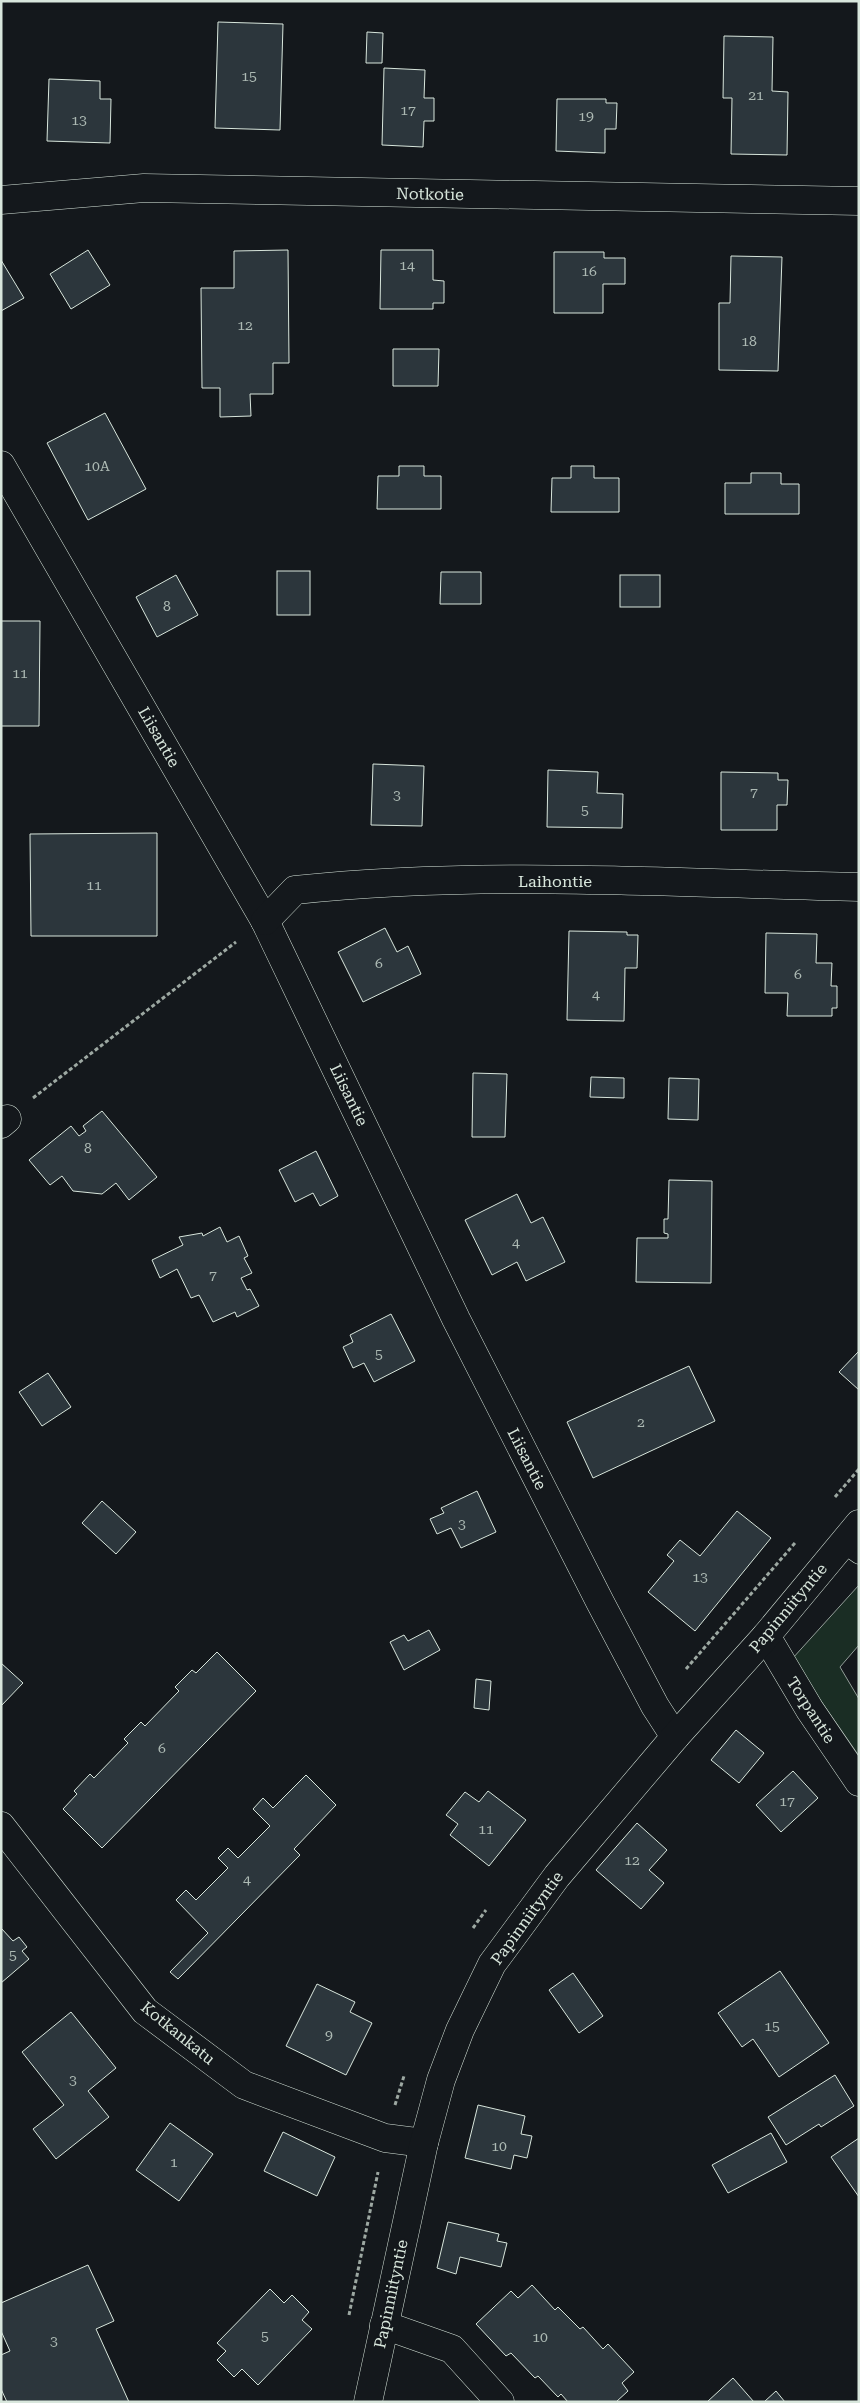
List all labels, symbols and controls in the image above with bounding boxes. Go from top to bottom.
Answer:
house number: 15 [241,68,257,84]
house number: 21 [748,87,764,103]
house number: 17 [400,102,416,118]
house number: 19 [578,108,594,124]
house number: 13 [71,112,87,128]
street label: Notkotie [396,184,464,204]
house number: 14 [399,257,415,273]
house number: 16 [581,263,597,279]
house number: 12 [237,317,253,333]
house number: 18 [741,333,757,349]
house number: 10A [84,458,110,474]
house number: 8 [163,598,171,614]
house number: 11 [12,665,28,681]
street label: Liisantie [134,703,184,771]
house number: 7 [750,784,758,800]
house number: 3 [393,787,401,803]
house number: 5 [581,802,589,818]
street label: Laihontie [518,872,592,891]
house number: 11 [86,877,102,893]
house number: 6 [375,955,383,971]
house number: 6 [794,966,802,982]
house number: 4 [592,986,600,1002]
street label: Liisantie [326,1061,372,1129]
house number: 8 [84,1140,92,1156]
house number: 4 [512,1234,520,1250]
house number: 7 [209,1267,217,1283]
house number: 5 [375,1346,383,1362]
house number: 2 [637,1414,645,1430]
street label: Liisantie [503,1425,551,1493]
house number: 3 [458,1516,466,1532]
street label: Papinniityntie [745,1559,831,1657]
house number: 13 [692,1569,708,1585]
street label: Torpantie [783,1673,840,1747]
house number: 6 [158,1740,166,1756]
house number: 17 [779,1793,795,1809]
house number: 11 [478,1821,494,1837]
house number: 12 [624,1852,640,1868]
street label: Papinniityntie [487,1867,567,1968]
house number: 4 [243,1871,251,1887]
house number: 5 [9,1947,17,1963]
street label: Kotkankatu [137,1997,219,2069]
house number: 15 [764,2018,780,2034]
house number: 9 [325,2027,333,2043]
house number: 3 [69,2072,77,2088]
house number: 10 [491,2138,507,2154]
house number: 1 [170,2154,178,2170]
street label: Papinniityntie [370,2238,412,2350]
house number: 5 [261,2328,269,2344]
house number: 10 [532,2329,548,2345]
house number: 3 [50,2333,58,2349]

